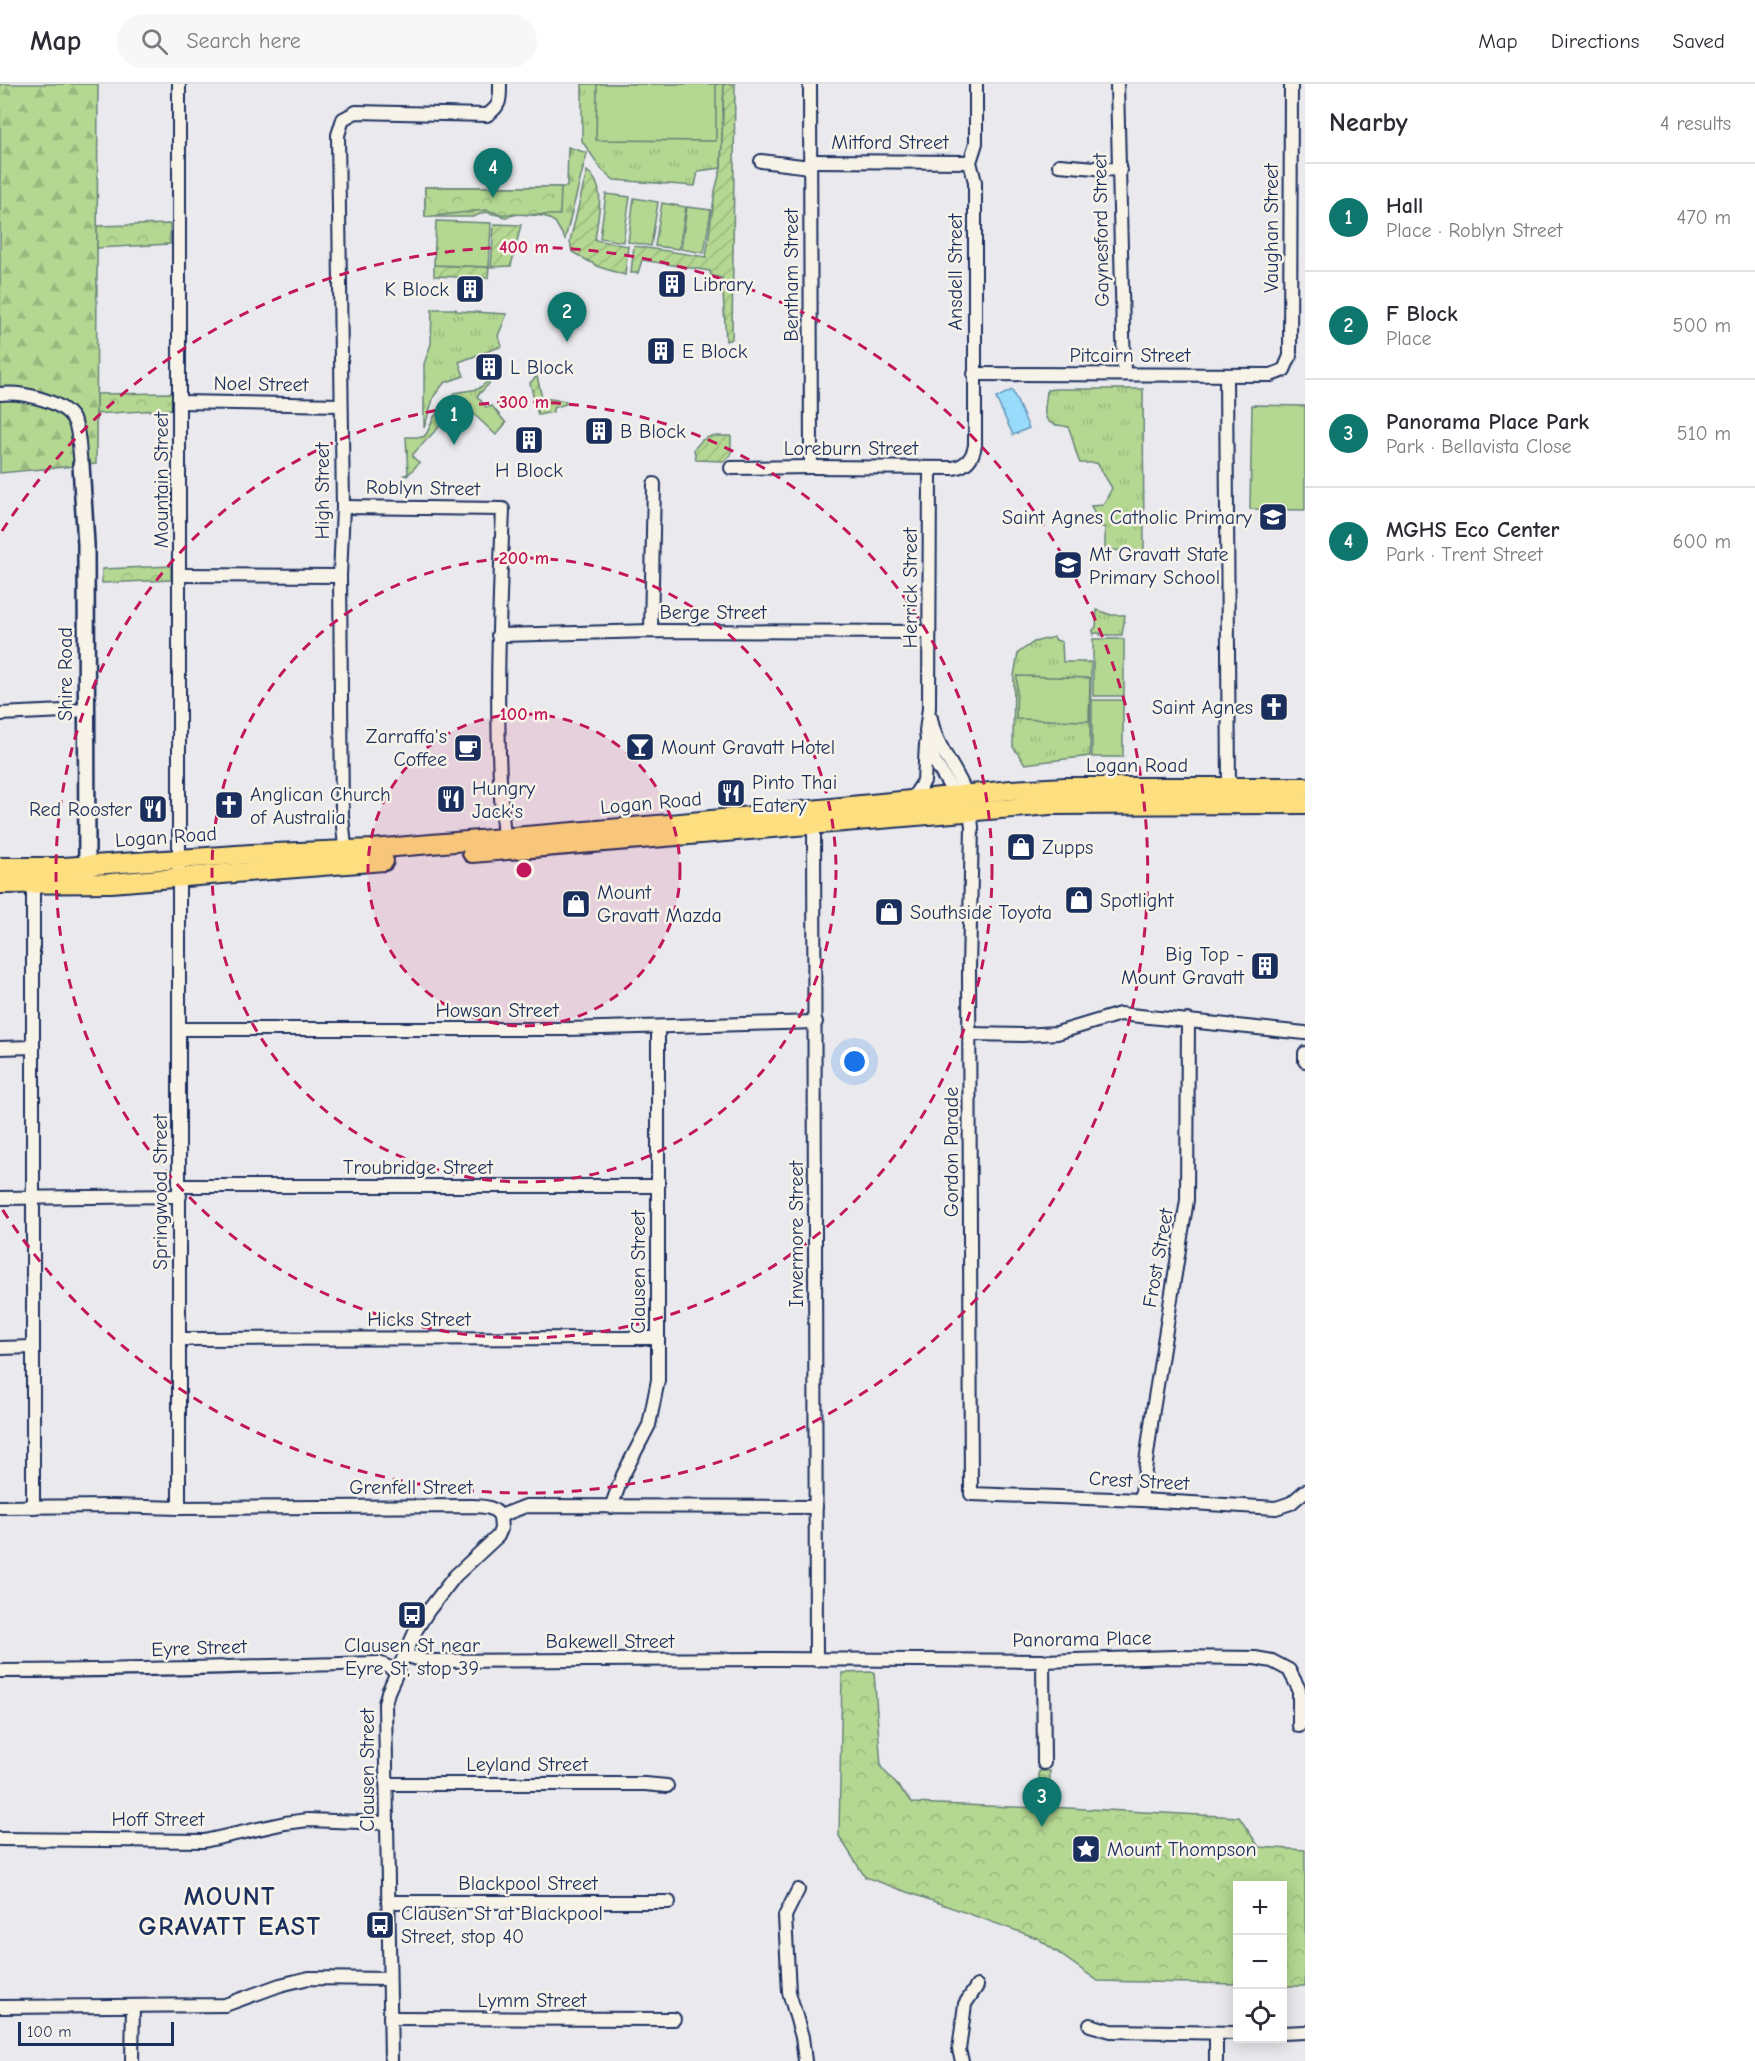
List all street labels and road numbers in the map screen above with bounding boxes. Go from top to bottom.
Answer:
street label: Mitford Street [831,131,950,154]
street label: Gaynesford Street [1088,152,1114,307]
street label: Vaughan Street [1260,162,1283,293]
street label: Bentham Street [780,207,803,342]
street label: Ansdell Street [944,212,967,331]
street label: Pitcairn Street [1069,344,1192,367]
street label: Noel Street [213,372,310,396]
street label: Mountain Street [150,411,173,548]
street label: Loreburn Street [784,437,920,460]
street label: High Street [311,441,334,540]
street label: Roblyn Street [366,476,482,501]
street label: Herrick Street [899,526,922,648]
street label: Berge Street [659,601,768,624]
street label: Shire Road [54,627,77,721]
street label: Logan Road [1086,754,1188,777]
street label: Logan Road [599,787,703,819]
street label: Logan Road [114,822,218,852]
street label: Howsan Street [435,999,560,1022]
street label: Gordon Parade [940,1087,963,1217]
street label: Springwood Street [149,1113,172,1270]
street label: Troubridge Street [343,1156,494,1179]
street label: Invermore Street [785,1160,808,1307]
street label: Frost Street [1138,1205,1178,1309]
street label: Clausen Street [627,1209,650,1334]
street label: Hicks Street [367,1308,472,1331]
street label: Crest Street [1088,1467,1191,1495]
street label: Grenfell Street [349,1476,474,1499]
street label: Panorama Place [1012,1626,1152,1652]
street label: Bakewell Street [545,1630,676,1653]
street label: Eyre Street [151,1635,248,1661]
street label: Clausen Street [356,1707,379,1832]
street label: Leyland Street [466,1753,589,1776]
street label: Hoff Street [112,1808,206,1831]
street label: Blackpool Street [458,1872,599,1895]
street label: Lymm Street [478,1989,588,2012]

